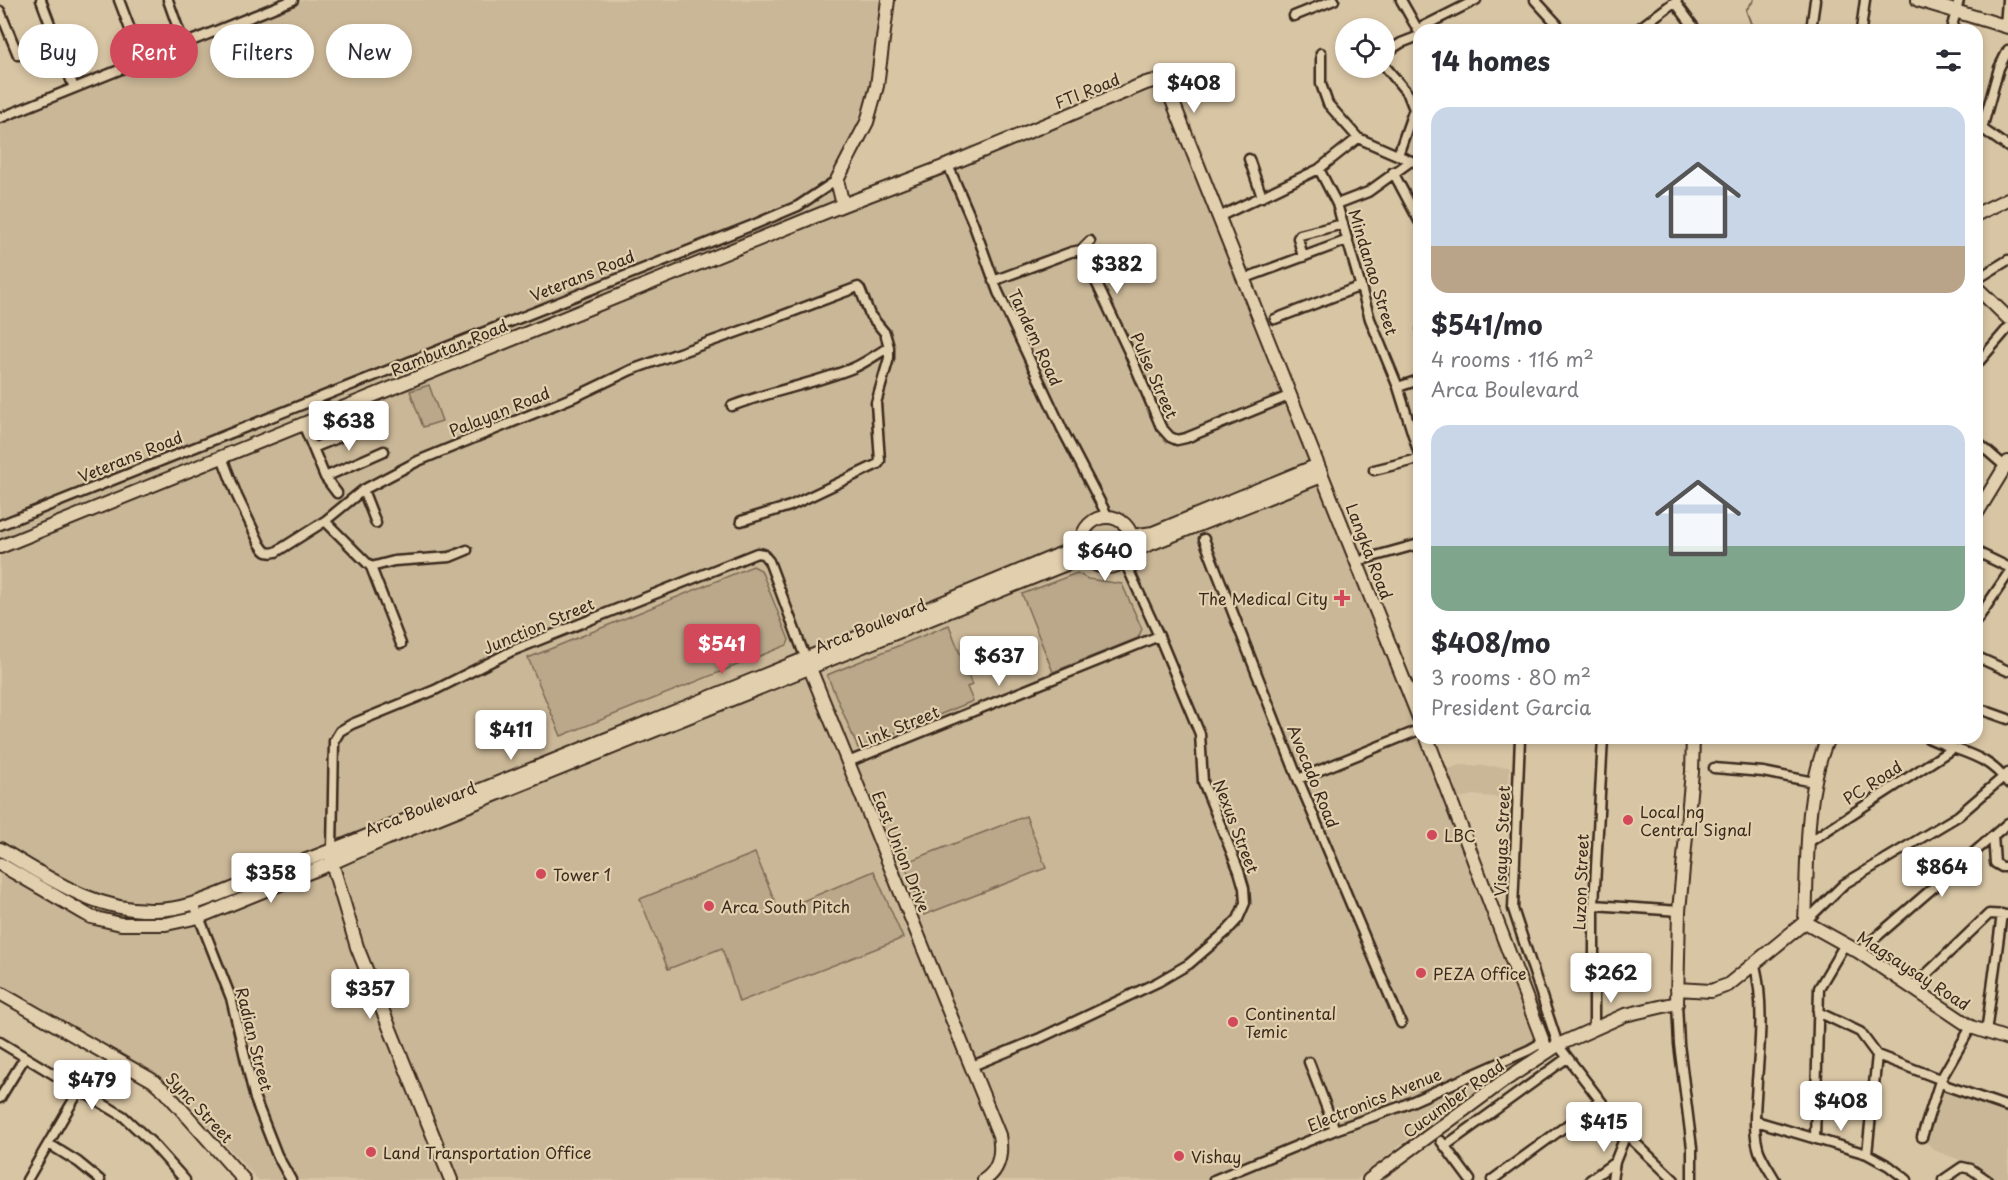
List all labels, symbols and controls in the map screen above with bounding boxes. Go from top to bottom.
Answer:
map controls [1335,18,1395,78]
button: locate [1335,18,1395,78]
chip: Buy [18,24,98,78]
chip: Rent [110,24,198,78]
chip: Filters [210,24,314,78]
chip: New [326,24,412,78]
text: 14 homes [1431,41,1550,80]
icon: filters [1932,44,1965,77]
pin: $408 [1158,63,1230,114]
street label: FTI Road [1051,66,1123,114]
text: $408 [1167,67,1221,97]
icon: home [1644,146,1752,254]
street label: Mindanao Street [1343,206,1405,338]
street label: Veterans Road [526,243,638,307]
pin: $382 [1081,244,1153,295]
text: $382 [1091,248,1143,278]
street label: Tandem Road [1003,285,1069,389]
text: $541/mo [1431,305,1542,344]
street label: Rambutan Road [387,313,511,381]
street label: Pulse Street [1125,328,1185,422]
text: 4 rooms · 116 m² [1431,344,1594,374]
text: Arca Boulevard [1431,374,1579,404]
street label: Palayan Road [445,380,553,442]
pin: $638 [313,401,385,452]
text: $638 [323,405,375,435]
street label: Veterans Road [74,424,186,488]
icon: home [1644,464,1752,572]
street label: Langka Road [1341,499,1399,603]
pin: $640 [1069,531,1141,582]
text: $640 [1077,535,1133,565]
place label: The Medical City [1198,586,1328,610]
marker: The Medical City [1333,589,1351,607]
street label: Junction Street [479,591,597,659]
street label: Arca Boulevard [811,592,930,658]
text: $408/mo [1431,623,1550,662]
pin: $541 [686,624,758,675]
text: $541 [698,628,746,658]
pin: $637 [963,636,1035,687]
text: $637 [974,640,1024,670]
text: 3 rooms · 80 m² [1431,662,1591,692]
text: President Garcia [1431,692,1591,722]
street label: Link Street [854,699,943,753]
pin: $411 [475,710,547,761]
text: $411 [489,714,533,744]
street label: Avocado Road [1282,721,1346,831]
street label: PC Road [1838,754,1906,810]
street label: Arca Boulevard [361,775,480,841]
street label: Nexus Street [1208,776,1266,877]
street label: Visayas Street [1487,785,1515,897]
street label: East Union Drive [867,787,937,915]
place label: Local ng Central Signal [1640,799,1752,841]
marker: Local ng Central Signal [1621,813,1635,827]
place label: LBC [1444,823,1476,847]
marker: LBC [1425,828,1439,842]
street label: Luzon Street [1566,833,1594,931]
pin: $864 [1906,847,1978,898]
text: $864 [1916,851,1968,881]
pin: $358 [235,853,307,904]
text: $358 [245,857,297,887]
place label: Tower 1 [553,862,611,886]
marker: Tower 1 [534,867,548,881]
place label: Arca South Pitch [721,894,850,918]
marker: Arca South Pitch [702,899,716,913]
street label: Magsaysay Road [1853,924,1975,1016]
pin: $262 [1575,953,1647,1004]
text: $262 [1584,957,1638,987]
place label: PEZA Office [1433,961,1527,985]
marker: PEZA Office [1414,966,1428,980]
pin: $357 [334,969,406,1020]
text: $357 [345,973,395,1003]
street label: Radian Street [230,984,280,1094]
place label: Continental Temic [1245,1001,1336,1043]
marker: Continental Temic [1226,1015,1240,1029]
street label: Cucumber Road [1397,1053,1509,1143]
pin: $479 [56,1060,128,1111]
street label: Electronics Avenue [1303,1061,1445,1137]
text: $479 [68,1064,116,1094]
street label: Sync Street [161,1066,239,1148]
pin: $408 [1805,1081,1877,1132]
text: $408 [1814,1085,1868,1115]
pin: $415 [1568,1102,1640,1153]
text: $415 [1580,1106,1628,1136]
place label: Land Transportation Office [383,1140,592,1164]
place label: Vishay [1191,1144,1241,1168]
marker: Land Transportation Office [364,1145,378,1159]
marker: Vishay [1172,1149,1186,1163]

